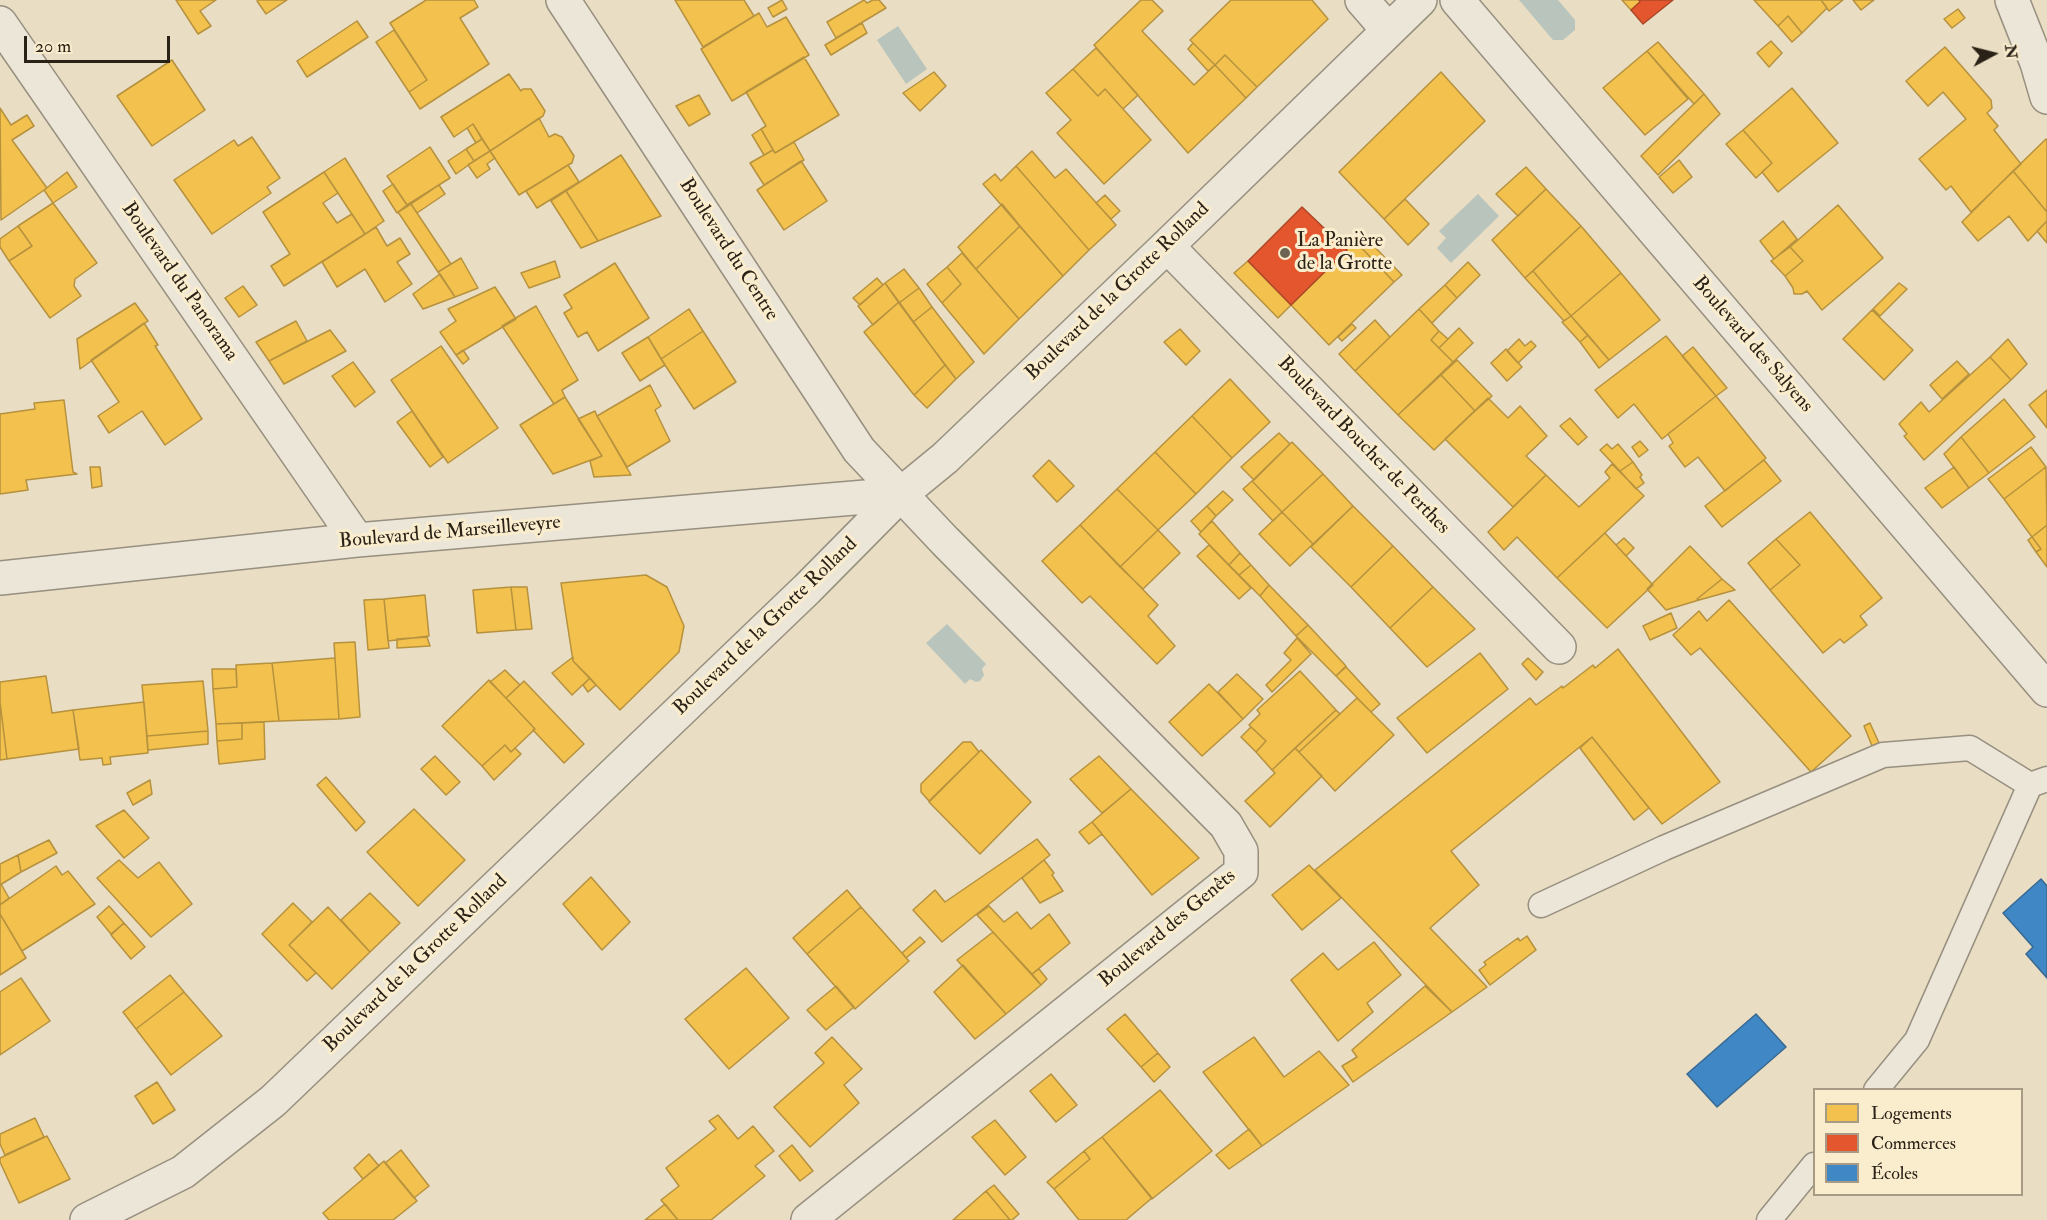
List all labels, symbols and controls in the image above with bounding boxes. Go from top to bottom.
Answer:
scale bar [27,24,172,62]
north arrow [1963,24,2023,84]
text: 20 m [35,35,71,58]
text: N [2000,43,2022,60]
street label: Boulevard du Centre [673,174,783,326]
street label: Boulevard du Panorama [115,198,243,366]
street label: Boulevard de la Grotte Rolland [1021,198,1215,386]
place label: La Panière de la Grotte [1297,230,1392,277]
marker: La Panière de la Grotte [1278,246,1292,260]
street label: Boulevard des Salyens [1686,272,1818,418]
street label: Boulevard Boucher de Perthes [1272,352,1454,540]
street label: Boulevard de Marseilleveyre [338,511,562,555]
street label: Boulevard de la Grotte Rolland [669,533,863,721]
street label: Boulevard des Genêts [1095,865,1241,993]
street label: Boulevard de la Grotte Rolland [319,870,513,1058]
legend [1813,1088,2023,1196]
text: Logements [1871,1102,1952,1125]
text: Commerces [1871,1132,1956,1155]
text: Écoles [1871,1162,1918,1185]

